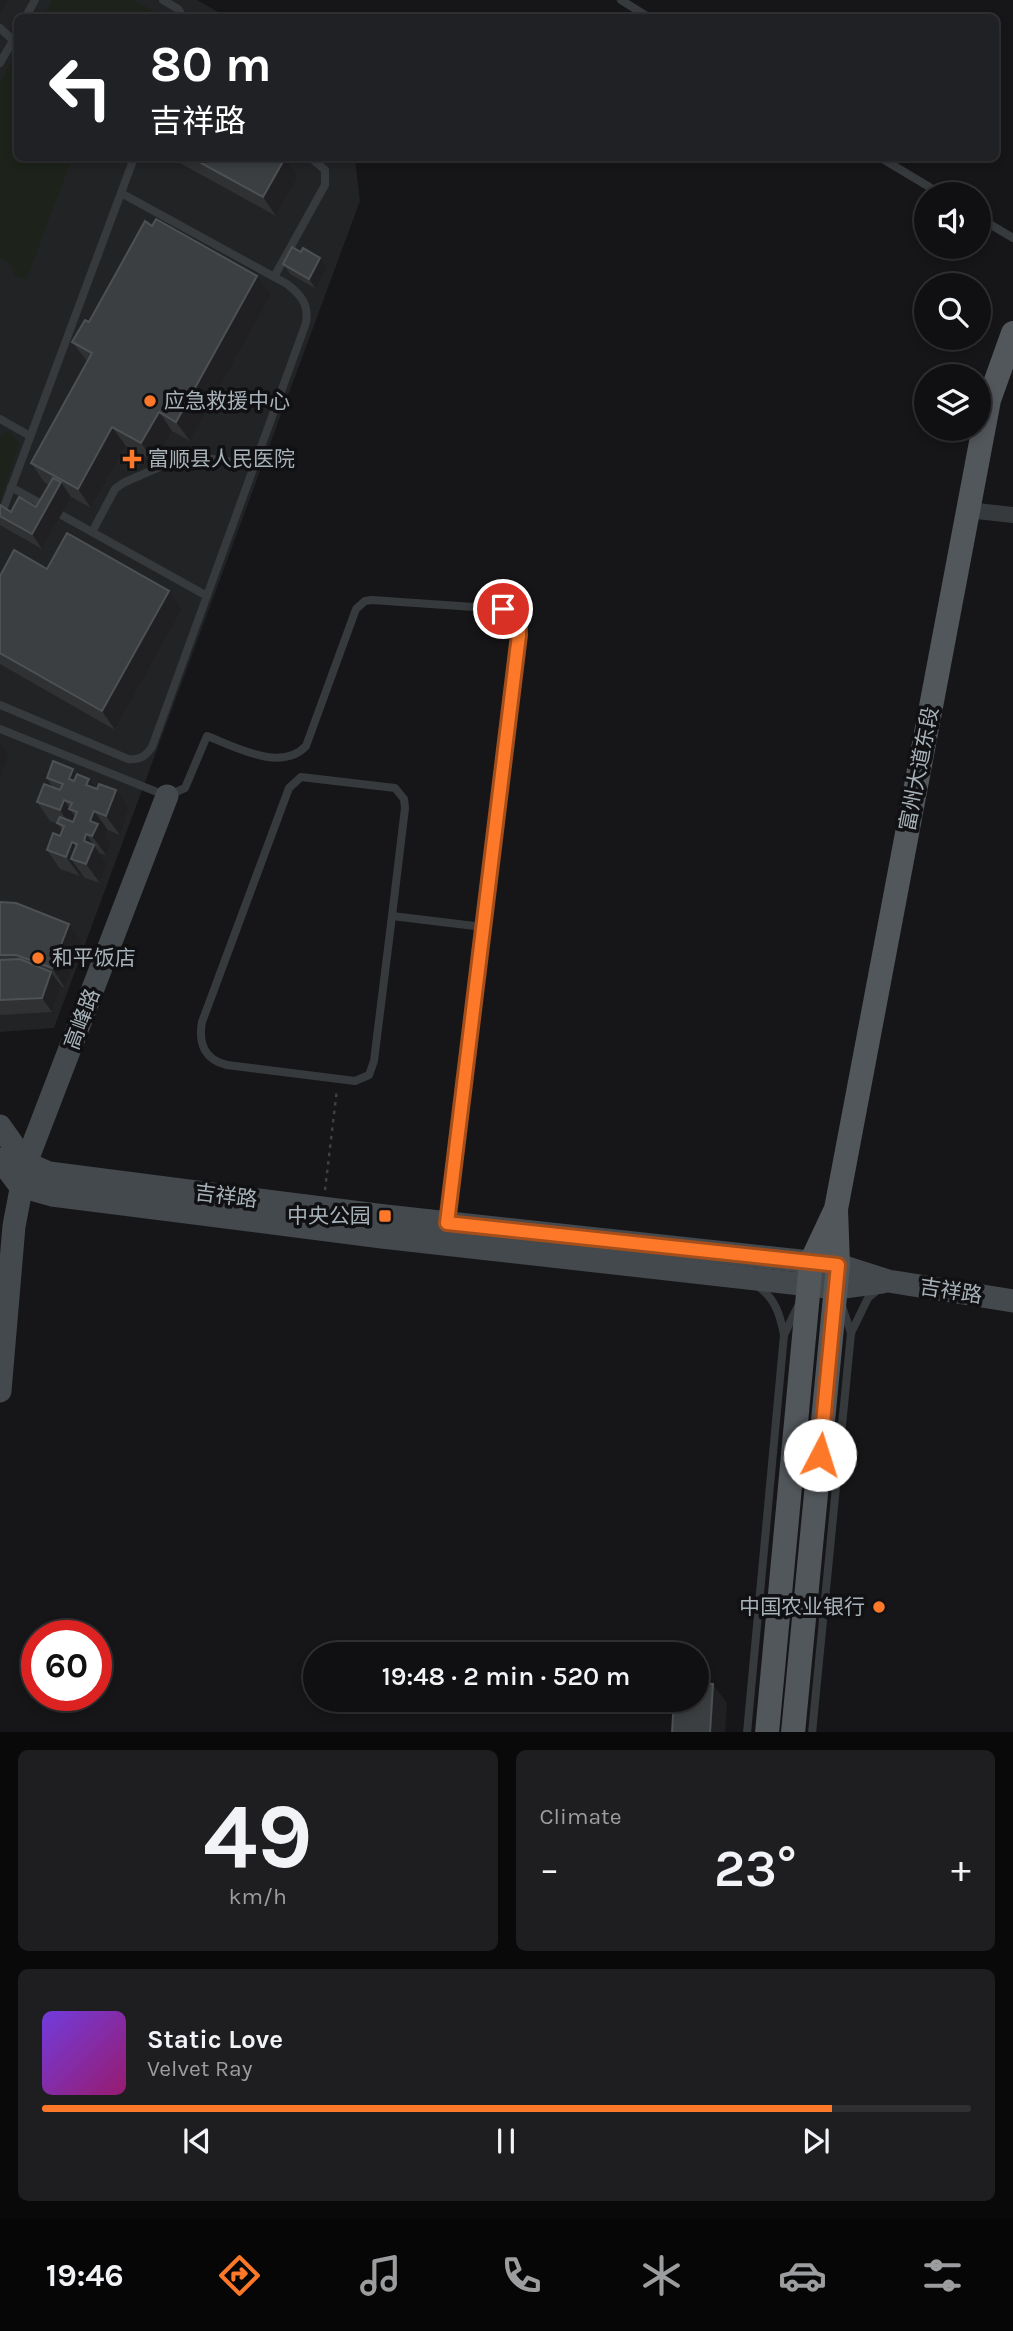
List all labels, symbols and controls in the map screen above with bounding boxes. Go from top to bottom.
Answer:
text: 80 m [150,36,272,93]
icon: left [35,42,126,133]
text: 吉祥路 [150,103,246,140]
map controls [914,182,991,441]
button: sound [914,182,991,259]
button: search [914,273,991,350]
button: layers [914,364,991,441]
place label: 应急救援中心 [164,389,290,413]
marker: 应急救援中心 [142,393,158,409]
place label: 富顺县人民医院 [148,447,295,471]
marker: 富顺县人民医院 [122,449,142,469]
pin [473,579,533,639]
icon: arrive [484,590,522,628]
street label: 富州大道东段 [895,705,943,833]
place label: 和平饭店 [52,946,136,970]
marker: 和平饭店 [30,950,46,966]
street label: 高峰路 [60,985,104,1053]
street label: 吉祥路 [193,1180,259,1212]
place label: 中央公园 [287,1204,371,1228]
marker: 中央公园 [377,1208,393,1224]
street label: 吉祥路 [918,1274,984,1308]
position arrow [783,1418,857,1492]
place label: 中国农业银行 [739,1595,865,1619]
marker: 中国农业银行 [871,1599,887,1615]
speed limit sign: 60 [21,1620,112,1711]
text: 19:48 · 2 min · 520 m [382,1661,630,1692]
text: 49 [203,1784,313,1890]
text: Climate [540,1803,622,1830]
text: 23° [714,1838,797,1899]
text: − [540,1847,559,1892]
text: + [951,1847,971,1892]
text: km/h [229,1883,287,1910]
text: Static Love [147,2024,283,2055]
text: Velvet Ray [147,2055,252,2082]
icon: previous [178,2122,216,2160]
icon: pause [487,2122,525,2160]
icon: next [797,2122,835,2160]
icon: directions [215,2251,264,2300]
icon: music [356,2251,405,2300]
icon: phone [497,2251,546,2300]
icon: climate [637,2251,686,2300]
icon: car [778,2251,827,2300]
icon: filters [918,2251,967,2300]
text: 19:46 [46,2257,124,2294]

